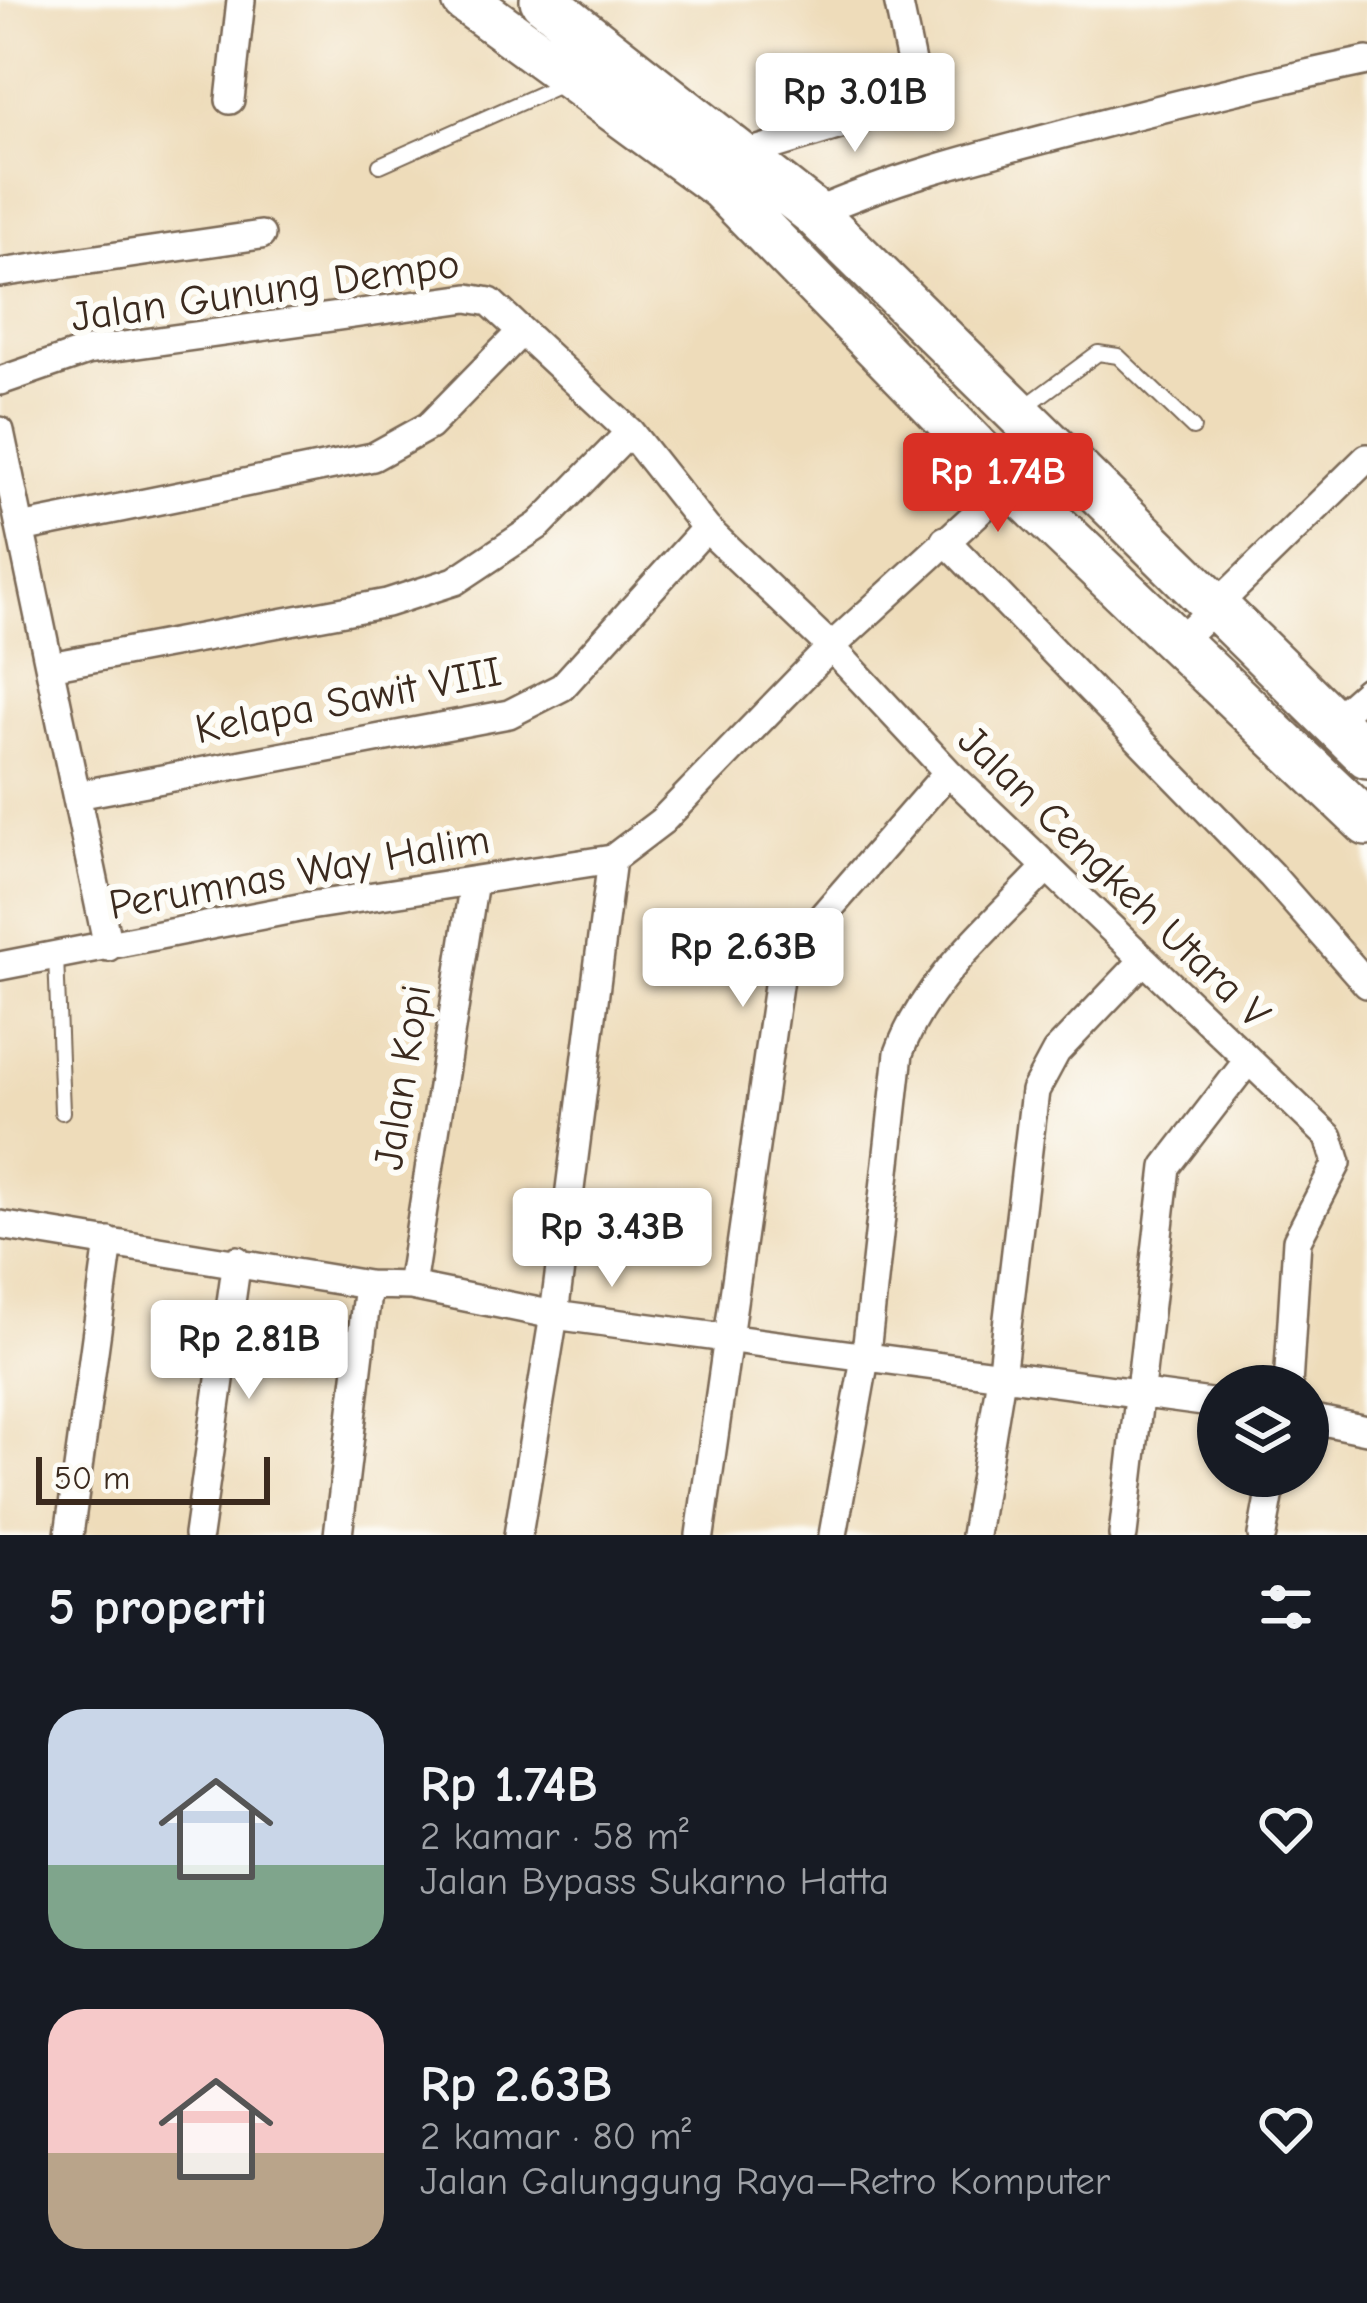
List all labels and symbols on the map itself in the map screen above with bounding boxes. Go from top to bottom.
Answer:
pin: Rp 3.01B [731,53,979,155]
street label: Jalan Gunung Dempo [68,239,462,342]
pin: Rp 1.74B [874,433,1122,535]
street label: Kelapa Sawit VIII [191,647,506,754]
street label: Jalan Cengkeh Utara V [948,716,1280,1039]
street label: Perumnas Way Halim [105,815,493,930]
pin: Rp 2.63B [619,908,867,1010]
street label: Jalan Kopi [364,981,441,1173]
pin: Rp 3.43B [488,1188,736,1290]
pin: Rp 2.81B [125,1300,373,1402]
scale bar [36,1451,270,1504]

